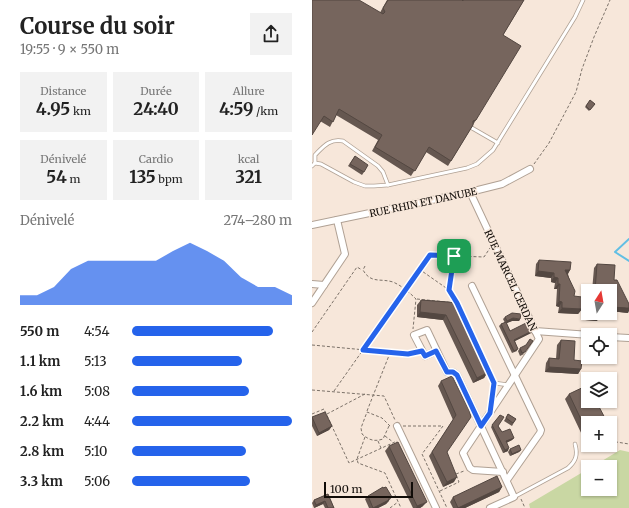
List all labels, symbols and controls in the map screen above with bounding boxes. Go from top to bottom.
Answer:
text: Course du soir [20,12,175,40]
button: share [250,13,292,55]
text: 19:55 · 9 × 550 m [20,41,119,58]
text: Distance [40,84,86,98]
text: Durée [140,84,172,98]
text: Allure [233,84,265,98]
text: 4.95 [36,98,70,120]
text: 24:40 [133,98,179,120]
text: 4:59 [219,98,253,120]
text: km [70,104,91,118]
text: /km [253,104,278,118]
text: Dénivelé [40,152,86,166]
text: Cardio [139,152,173,166]
text: kcal [238,152,259,166]
text: 54 [46,166,67,188]
text: 135 [129,166,156,188]
text: 321 [235,166,262,188]
text: m [67,172,80,186]
text: bpm [156,172,183,186]
street label: RUE RHIN ET DANUBE [368,185,479,220]
text: Dénivelé [20,212,74,229]
text: 274–280 m [224,212,292,229]
street label: RUE MARCEL CERDAN [481,228,540,333]
pin [437,239,471,273]
icon: arrive [443,245,465,267]
north arrow [581,284,617,320]
map controls [581,284,617,496]
text: 550 m [20,323,59,340]
text: 4:54 [84,323,110,340]
button: locate [581,328,617,364]
text: 1.1 km [20,353,60,370]
text: 5:13 [84,353,107,370]
button: layers [581,372,617,408]
text: 1.6 km [20,383,62,400]
text: 5:08 [84,383,110,400]
text: 2.2 km [20,413,64,430]
text: 4:44 [84,413,110,430]
button: + [581,416,617,452]
text: 2.8 km [20,443,64,460]
text: 5:10 [84,443,107,460]
button: − [581,460,617,496]
text: 3.3 km [20,473,63,490]
text: 5:06 [84,473,110,490]
scale bar [324,480,413,499]
text: 100 m [330,482,362,496]

